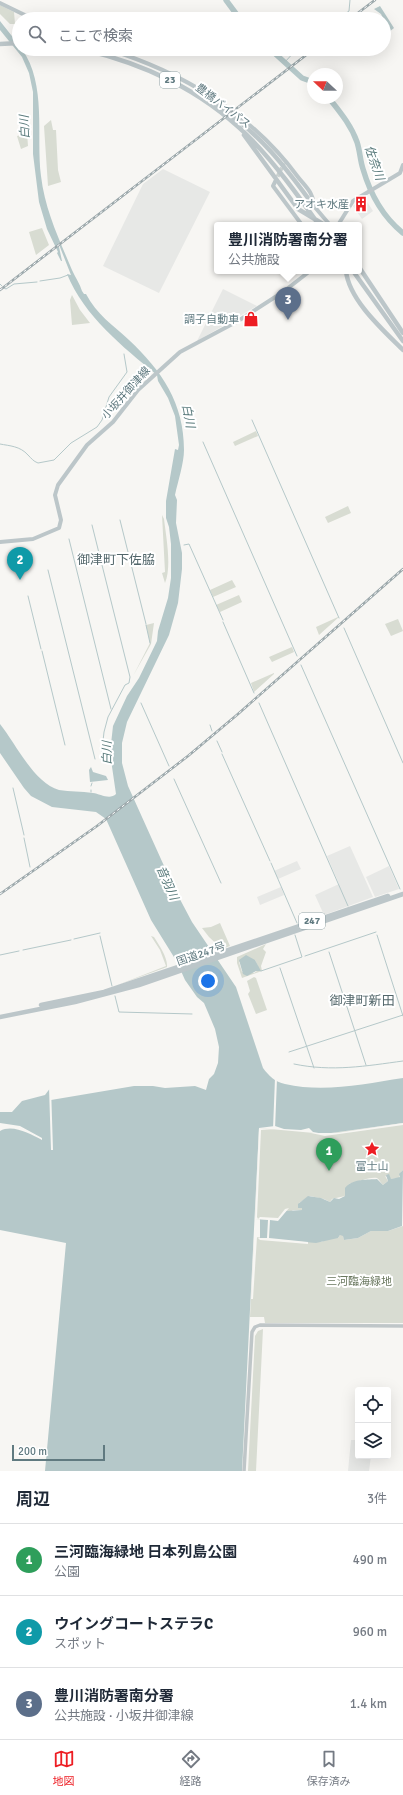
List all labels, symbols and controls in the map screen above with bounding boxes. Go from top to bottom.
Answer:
search box [12,12,391,56]
icon: search [26,23,48,45]
text: ここで検索 [58,27,133,45]
north arrow [307,68,343,104]
road number: 23 [160,72,180,88]
street label: 豊橋バイパス [193,81,253,131]
water label: 白川 [17,113,33,139]
water label: 佐奈川 [361,144,388,184]
building icon: アオキ水産 [352,195,370,213]
place label: アオキ水産 [294,198,349,211]
popup [214,222,362,274]
text: 豊川消防署南分署 [228,231,348,249]
text: 公共施設 [228,252,280,268]
pin: 3 [275,287,301,320]
shop icon: 調子自動車 [242,310,260,328]
place label: 調子自動車 [184,313,239,326]
street label: 小坂井御津線 [99,364,153,422]
water label: 白川 [178,403,198,431]
pin: 2 [7,547,33,580]
district label: 御津町下佐脇 [77,552,155,568]
water label: 白川 [100,739,115,765]
water label: 音羽川 [153,863,182,904]
road number: 247 [299,913,325,929]
street label: 国道247号 [175,940,227,968]
your location [198,971,218,991]
district label: 御津町新田 [329,993,395,1009]
pin: 1 [316,1138,342,1171]
place icon: 富士山 [363,1140,381,1158]
place label: 富士山 [356,1160,389,1173]
park label: 三河臨海緑地 [326,1275,392,1288]
map controls [355,1387,391,1459]
button: locate [355,1387,391,1423]
button: layers [355,1423,391,1459]
scale bar [12,1443,105,1462]
text: 200 m [18,1445,47,1458]
text: 周辺 [16,1489,50,1510]
text: 3件 [367,1491,387,1507]
text: 三河臨海緑地 日本列島公園 [54,1543,237,1561]
text: 1 [25,1552,33,1568]
text: 490 m [353,1552,387,1568]
text: 公園 [54,1564,80,1580]
text: ウイングコートステラC [54,1615,213,1633]
text: 2 [25,1624,33,1640]
text: 960 m [353,1624,387,1640]
text: スポット [54,1636,106,1652]
text: 豊川消防署南分署 [54,1687,174,1705]
text: 3 [25,1696,33,1712]
text: 1.4 km [350,1696,387,1712]
text: 公共施設 · 小坂井御津線 [54,1708,194,1724]
tab: 地図 [53,1748,75,1788]
tab: 経路 [180,1748,202,1788]
tab: 保存済み [307,1748,351,1788]

